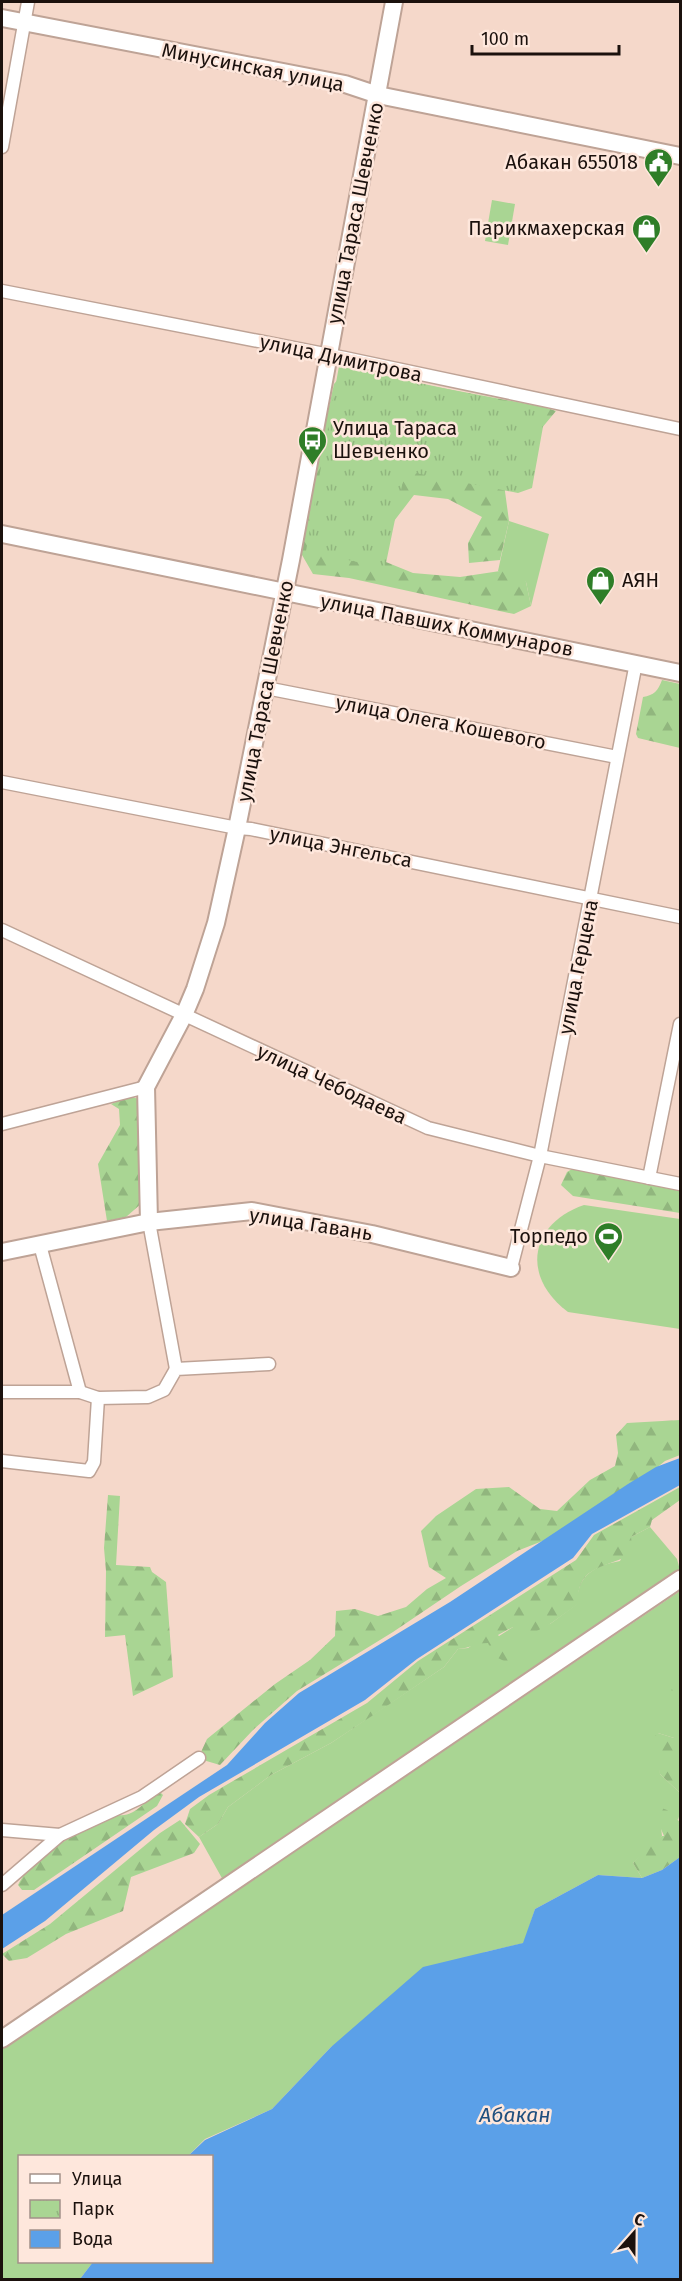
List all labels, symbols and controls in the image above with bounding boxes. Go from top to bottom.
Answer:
scale bar [472,18,619,56]
text: 100 m [481,28,529,50]
street label: Минусинская улица [160,38,346,96]
street label: улица Тараса Шевченко [322,100,388,326]
public building icon: Абакан 655018 [643,146,675,188]
place label: Абакан 655018 [505,150,638,174]
shop icon: Парикмахерская [630,212,662,254]
place label: Парикмахерская [468,216,625,240]
street label: улица Димитрова [258,329,424,387]
place label: Улица Тараса Шевченко [333,416,457,463]
bus stop icon: Улица Тараса Шевченко [296,424,328,466]
shop icon: АЯН [585,564,617,606]
place label: АЯН [622,568,659,592]
street label: улица Тараса Шевченко [232,578,298,804]
street label: улица Павших Коммунаров [319,589,575,661]
street label: улица Олега Кошевого [334,690,548,754]
street label: улица Энгельса [268,821,414,873]
street label: улица Герцена [553,897,603,1037]
street label: улица Чебодаева [253,1039,411,1129]
street label: улица Гавань [248,1202,374,1246]
sports icon: Торпедо [593,1220,625,1262]
place label: Торпедо [510,1224,588,1248]
water label: Абакан [478,2102,551,2128]
legend [18,2155,213,2263]
text: Улица [72,2168,122,2190]
text: Парк [72,2198,115,2220]
north arrow [604,2203,664,2263]
text: С [631,2209,648,2230]
text: Вода [72,2228,113,2250]

